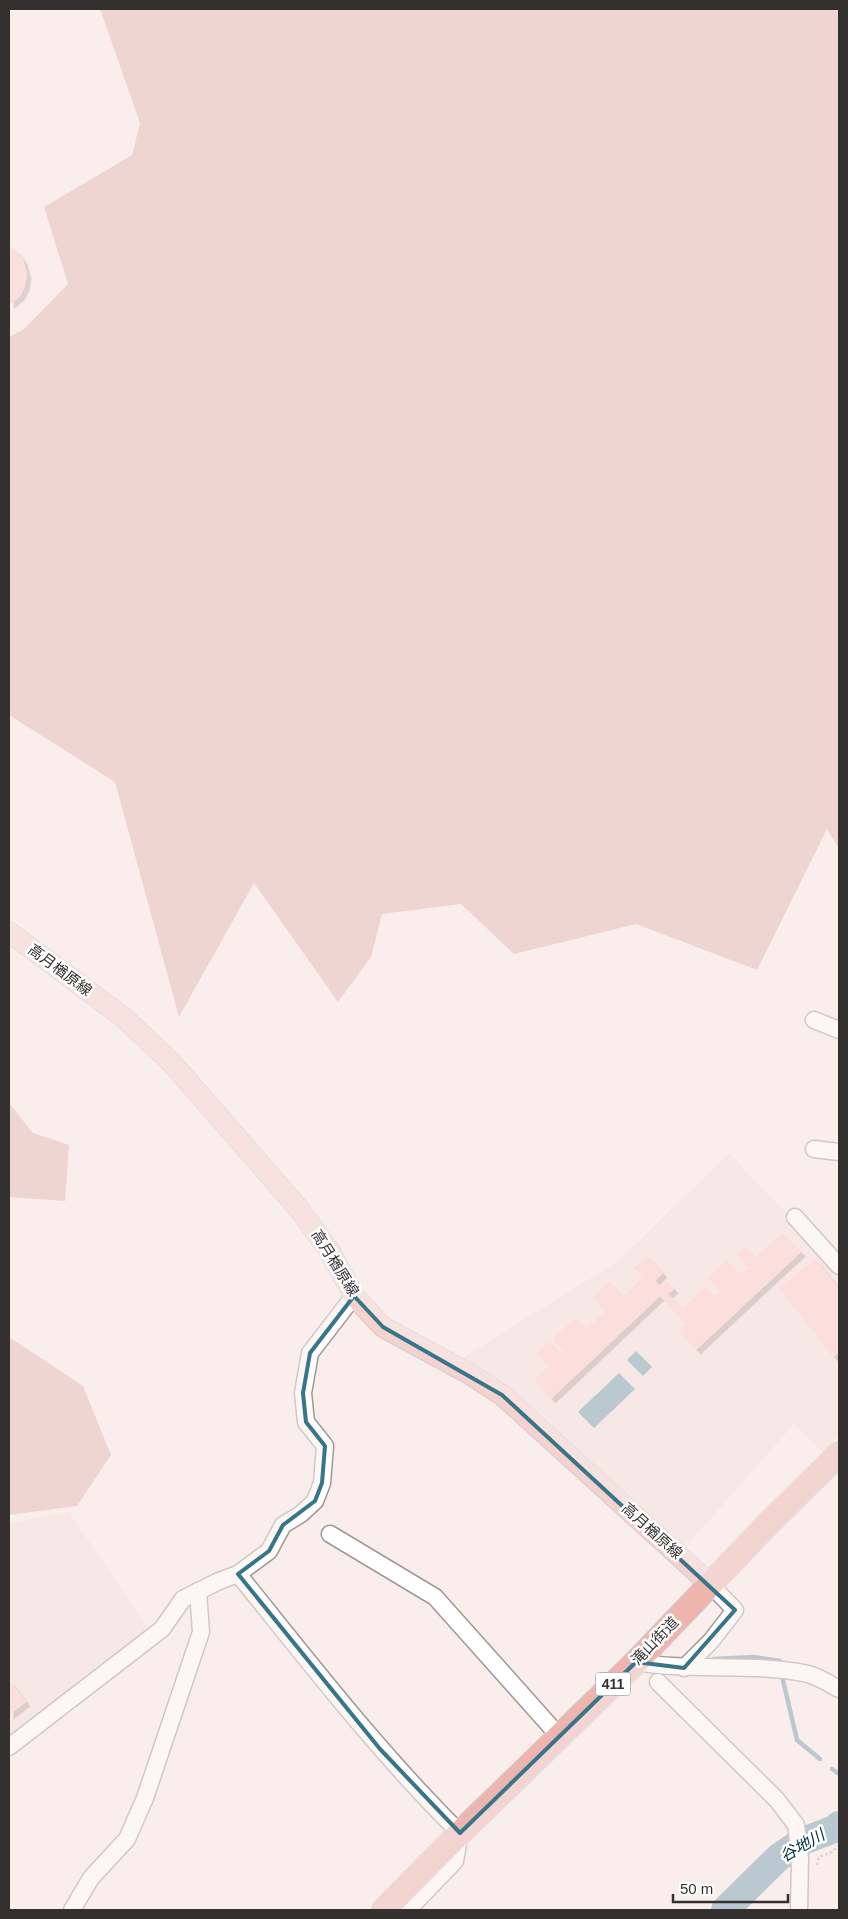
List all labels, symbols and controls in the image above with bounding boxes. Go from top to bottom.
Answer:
street label: 高月楢原線 [25,940,95,999]
street label: 高月楢原線 [308,1226,363,1299]
street label: 高月楢原線 [619,1499,686,1562]
street label: 滝山街道 [628,1613,682,1668]
road number: 411 [596,1672,630,1696]
water label: 谷地川 [777,1825,829,1865]
scale bar [673,1872,788,1904]
text: 50 m [680,1880,713,1897]

